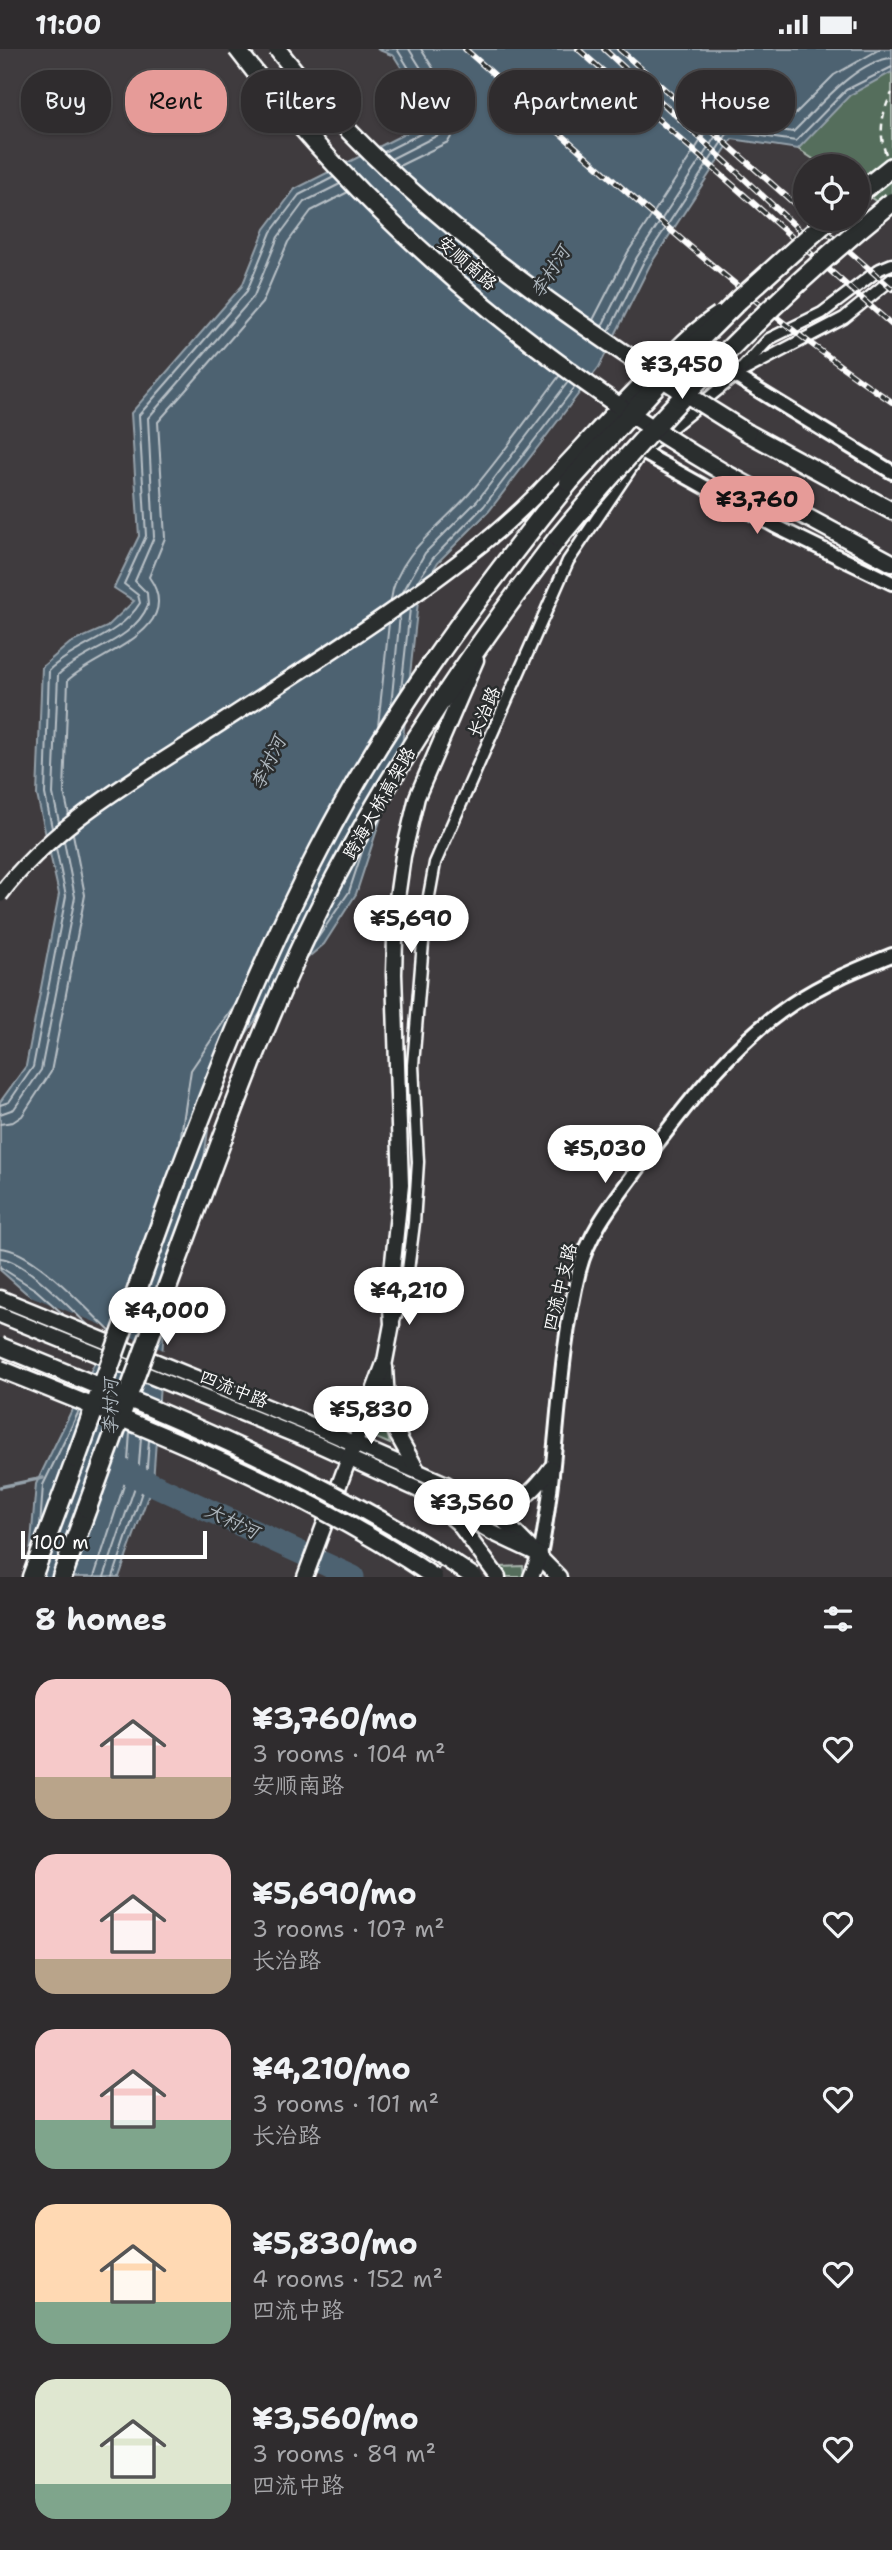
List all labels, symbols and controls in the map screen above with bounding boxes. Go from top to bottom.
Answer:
text: 11:00 [35,7,101,42]
chip: Buy [21,70,111,133]
chip: Rent [125,70,227,133]
chip: Filters [241,70,361,133]
chip: New [375,70,475,133]
chip: Apartment [489,70,662,133]
chip: House [676,70,795,133]
map controls [793,154,870,231]
button: locate [793,154,870,231]
street label: 安顺南路 [432,230,502,296]
water label: 李村河 [524,239,577,303]
pin: ¥3,450 [625,341,739,401]
text: ¥3,450 [641,349,723,379]
pin: ¥3,760 [700,477,814,536]
text: ¥3,760 [715,484,799,514]
street label: 长治路 [462,682,506,742]
water label: 李村河 [245,729,293,794]
street label: 跨海大桥高架路 [337,742,421,864]
pin: ¥5,690 [354,895,468,955]
text: ¥5,690 [370,903,452,933]
pin: ¥5,030 [548,1125,662,1185]
text: ¥5,030 [564,1133,646,1163]
street label: 四流中支路 [537,1240,583,1334]
pin: ¥4,210 [352,1267,466,1327]
text: ¥4,210 [370,1275,448,1305]
pin: ¥4,000 [110,1287,224,1347]
text: ¥4,000 [125,1295,209,1325]
street label: 四流中路 [196,1364,272,1414]
water label: 李村河 [98,1376,123,1436]
pin: ¥5,830 [314,1387,428,1446]
text: ¥5,830 [329,1394,413,1424]
pin: ¥3,560 [415,1479,529,1539]
text: ¥3,560 [430,1487,514,1517]
water label: 大村河 [201,1498,266,1546]
scale bar [21,1528,206,1560]
text: 100 m [32,1530,89,1555]
text: 8 homes [35,1599,167,1640]
icon: filters [819,1600,857,1638]
text: ¥3,760/mo [252,1698,418,1739]
icon: home [91,1707,175,1791]
icon: heart [819,1730,857,1768]
text: 3 rooms · 104 m² [252,1739,445,1769]
text: 安顺南路 [252,1770,344,1800]
text: ¥5,690/mo [252,1873,417,1914]
icon: home [91,1882,175,1966]
icon: heart [819,1905,857,1943]
text: 3 rooms · 107 m² [252,1914,445,1944]
text: 长治路 [252,1945,321,1975]
text: ¥4,210/mo [252,2048,411,2089]
icon: home [91,2057,175,2141]
icon: heart [819,2080,857,2118]
text: 3 rooms · 101 m² [252,2089,439,2119]
text: 长治路 [252,2120,321,2150]
text: ¥5,830/mo [252,2223,418,2264]
icon: home [91,2232,175,2316]
icon: heart [819,2255,857,2293]
text: 4 rooms · 152 m² [252,2264,443,2294]
text: 四流中路 [252,2295,344,2325]
text: ¥3,560/mo [252,2398,419,2439]
icon: home [91,2407,175,2491]
icon: heart [819,2430,857,2468]
text: 3 rooms · 89 m² [252,2439,436,2469]
text: 四流中路 [252,2470,344,2500]

